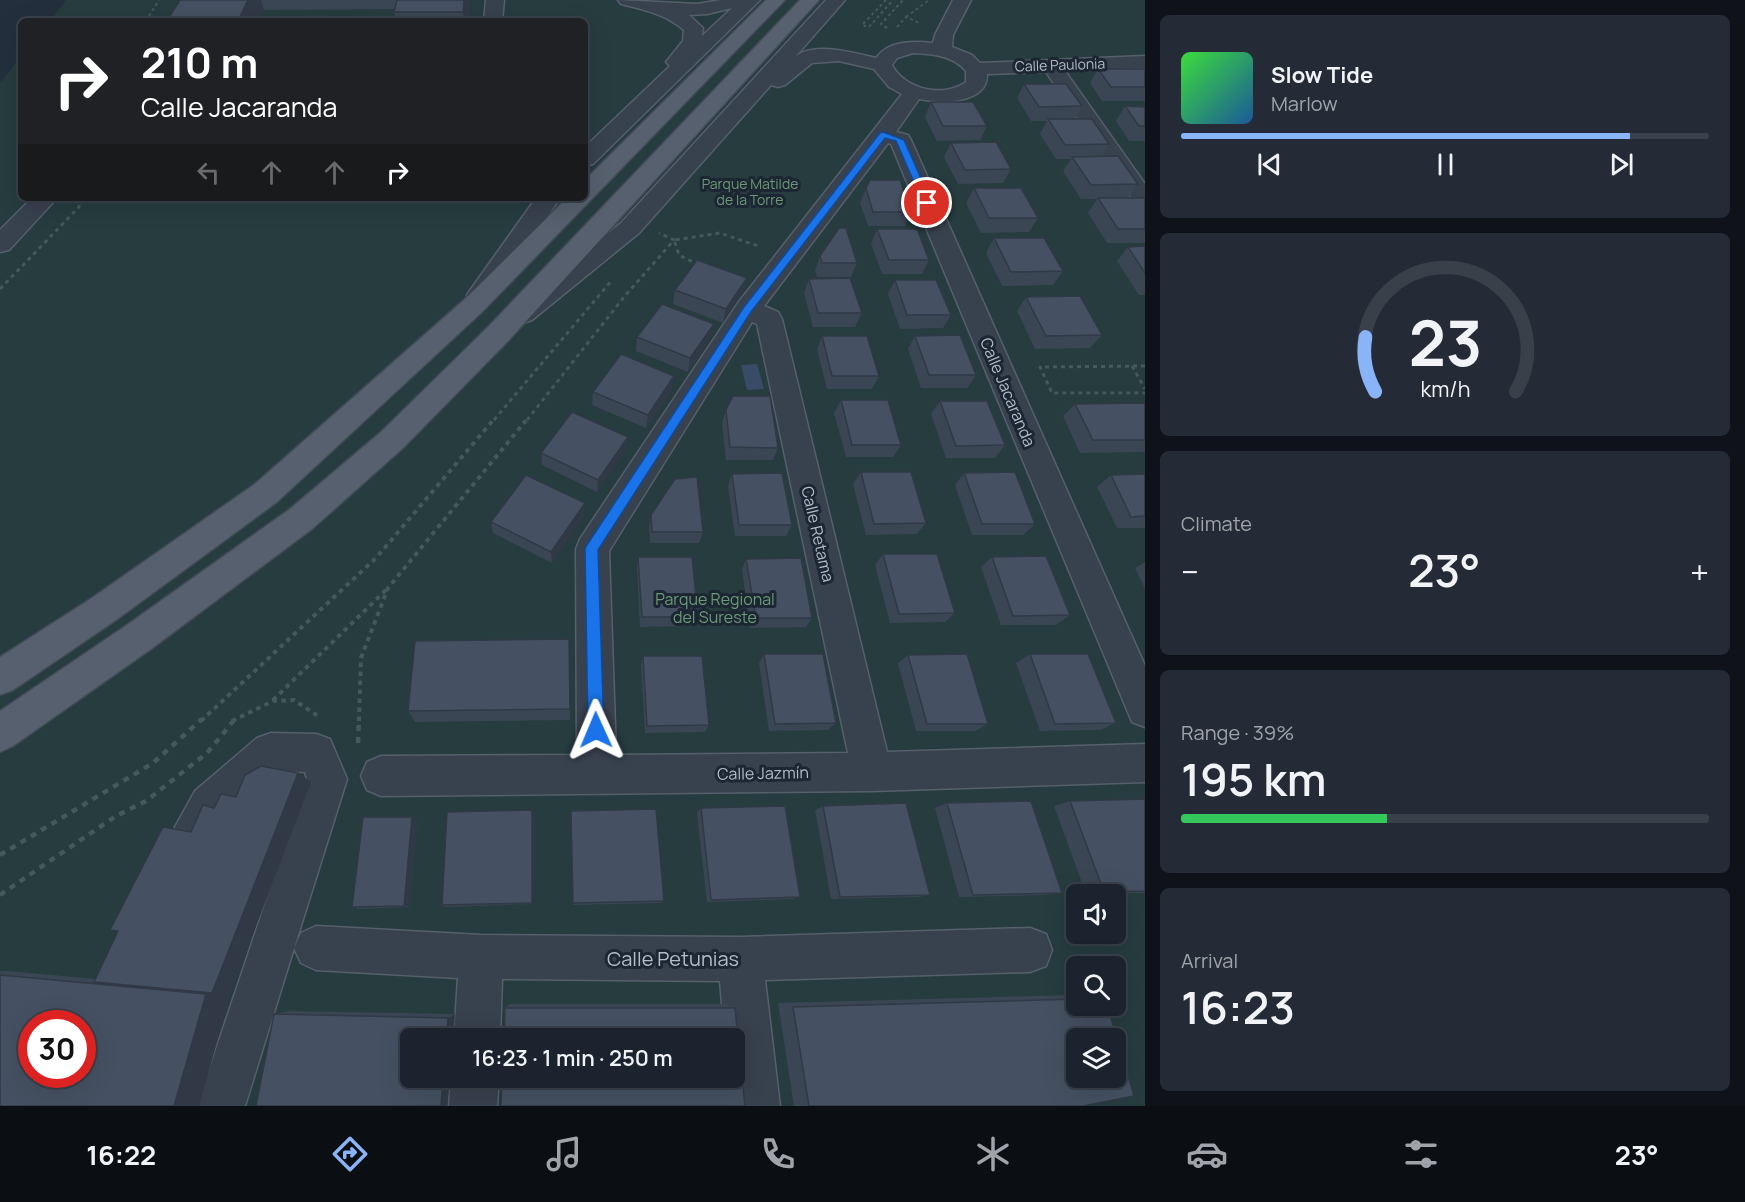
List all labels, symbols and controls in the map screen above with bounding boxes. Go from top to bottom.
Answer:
text: 210 m [141,33,258,91]
icon: right [42,42,120,120]
street label: Calle Paulonia [1014,53,1106,76]
text: Slow Tide [1271,60,1373,90]
text: Calle Jacaranda [141,88,338,125]
text: Marlow [1271,90,1338,117]
icon: previous [1253,148,1286,181]
icon: pause [1429,148,1462,181]
icon: next [1605,148,1638,181]
icon: left [192,156,225,189]
icon: ahead [255,156,288,189]
icon: ahead [318,156,351,189]
icon: right [381,156,414,189]
park label: Parque Matilde de la Torre [702,174,798,209]
pin [901,177,952,228]
icon: arrive [910,186,943,219]
text: 23 [1408,299,1482,385]
street label: Calle Jacaranda [975,334,1041,450]
text: km/h [1420,374,1470,403]
street label: Calle Retama [796,484,840,584]
text: Climate [1181,510,1252,537]
text: 23° [1408,539,1481,601]
text: − [1181,549,1199,594]
text: + [1690,549,1709,594]
park label: Parque Regional del Sureste [655,588,775,628]
position arrow [564,698,628,762]
text: Range · 39% [1181,719,1294,746]
text: 195 km [1181,748,1327,810]
street label: Calle Jazmín [717,761,809,785]
map controls [1066,884,1126,1088]
button: sound [1066,884,1126,944]
street label: Calle Petunias [607,945,739,972]
text: Arrival [1181,947,1238,974]
button: search [1066,956,1126,1016]
text: 16:23 [1181,976,1295,1038]
speed limit sign: 30 [18,1010,96,1088]
button: layers [1066,1028,1126,1088]
text: 16:23 · 1 min · 250 m [472,1043,673,1073]
icon: directions [329,1133,371,1175]
icon: music [543,1133,585,1175]
icon: phone [757,1133,799,1175]
icon: climate [972,1133,1014,1175]
icon: car [1186,1133,1228,1175]
icon: filters [1400,1133,1442,1175]
text: 16:22 [86,1136,156,1173]
text: 23° [1615,1136,1659,1173]

